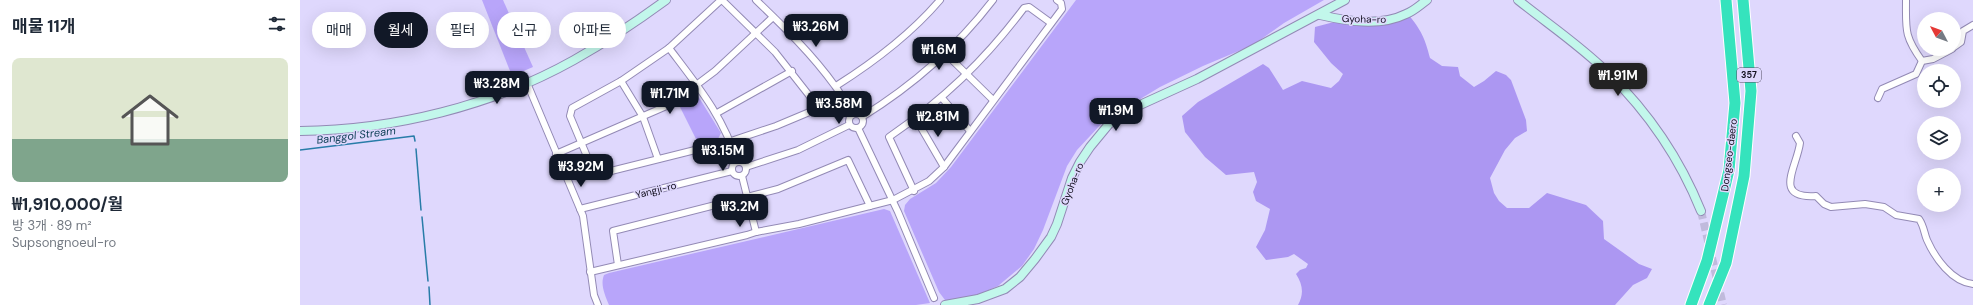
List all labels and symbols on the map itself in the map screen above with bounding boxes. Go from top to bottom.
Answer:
street label: Gyoha-ro [1342,12,1386,26]
north arrow [1917,12,1961,56]
pin: ₩3.26M [783,14,849,48]
pin: ₩1.6M [911,37,967,71]
pin: ₩1.91M [1585,63,1651,97]
road number: 357 [1737,68,1761,82]
pin: ₩3.28M [464,71,530,105]
pin: ₩1.71M [637,81,703,115]
pin: ₩3.58M [806,91,872,125]
pin: ₩1.9M [1088,98,1144,132]
pin: ₩2.81M [905,104,971,138]
street label: Dongseo-daero [1718,118,1740,192]
water label: Banggol Stream [316,123,397,147]
pin: ₩3.15M [690,138,756,172]
pin: ₩3.92M [548,154,614,188]
street label: Gyoha-ro [1058,161,1086,207]
street label: Yangji-ro [634,179,678,201]
pin: ₩3.2M [712,194,768,228]

